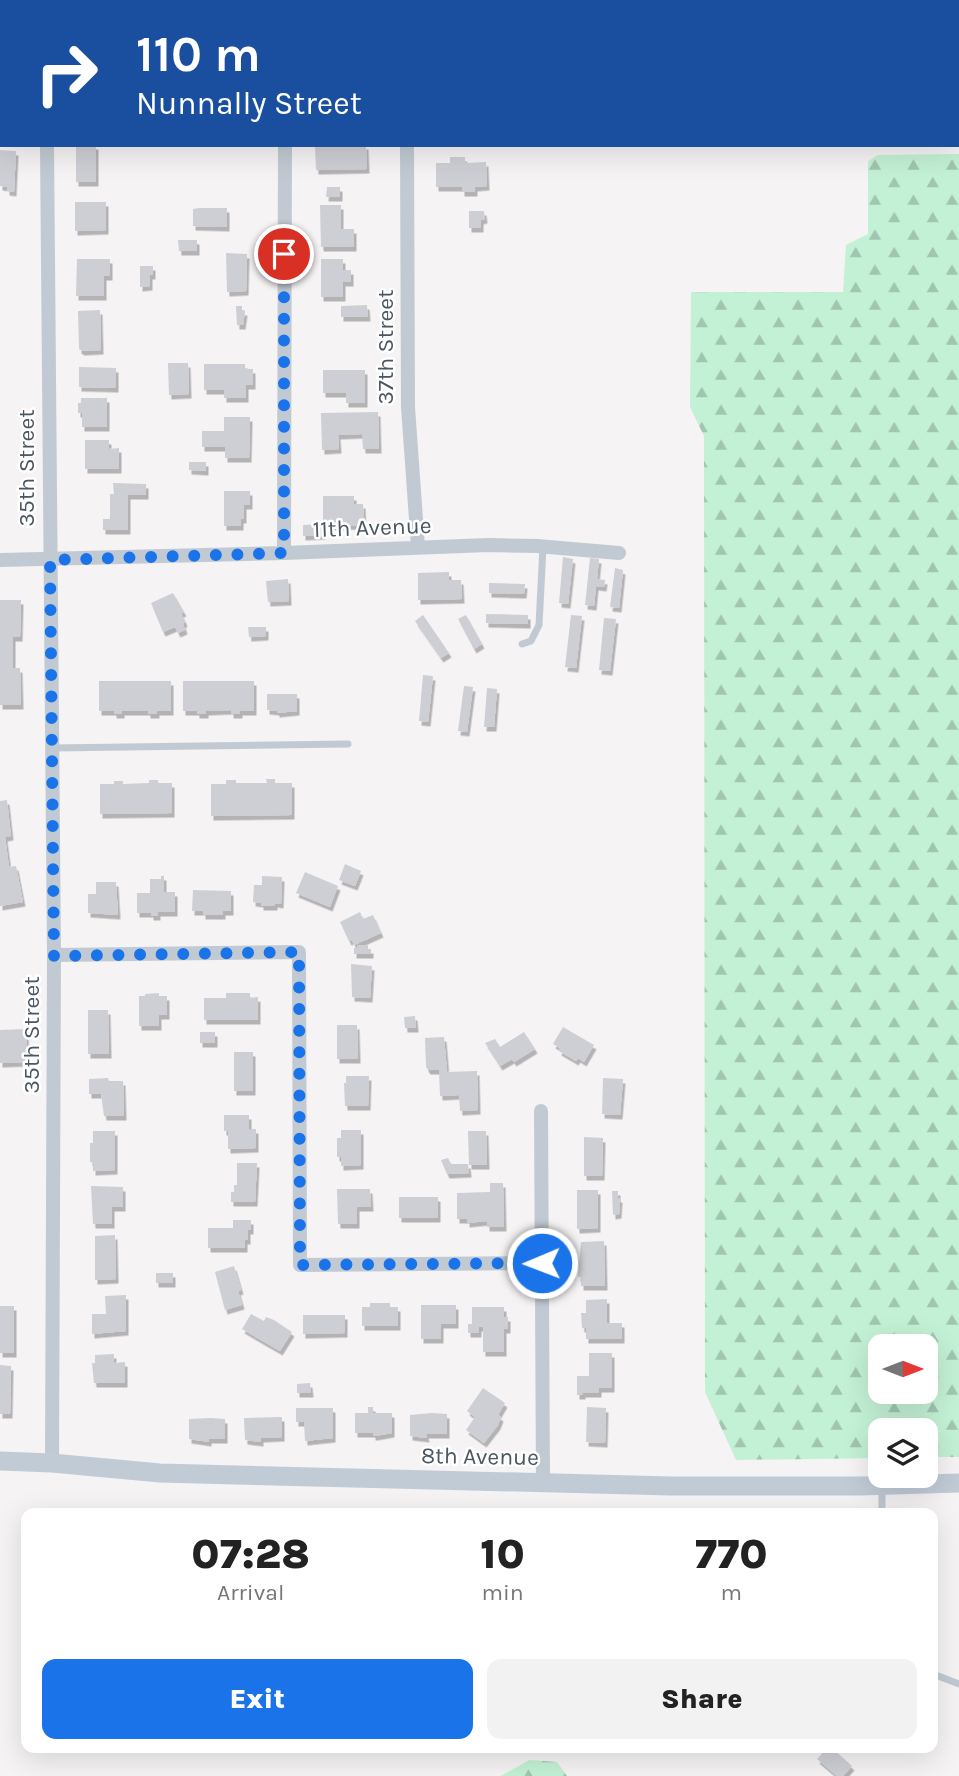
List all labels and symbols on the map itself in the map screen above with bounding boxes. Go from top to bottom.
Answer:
pin [254,224,314,284]
street label: 37th Street [372,289,399,405]
street label: 35th Street [13,409,40,527]
street label: 11th Avenue [312,512,432,543]
street label: 35th Street [18,976,45,1094]
position arrow [505,1226,579,1300]
north arrow [868,1334,938,1404]
street label: 8th Avenue [421,1442,539,1471]

